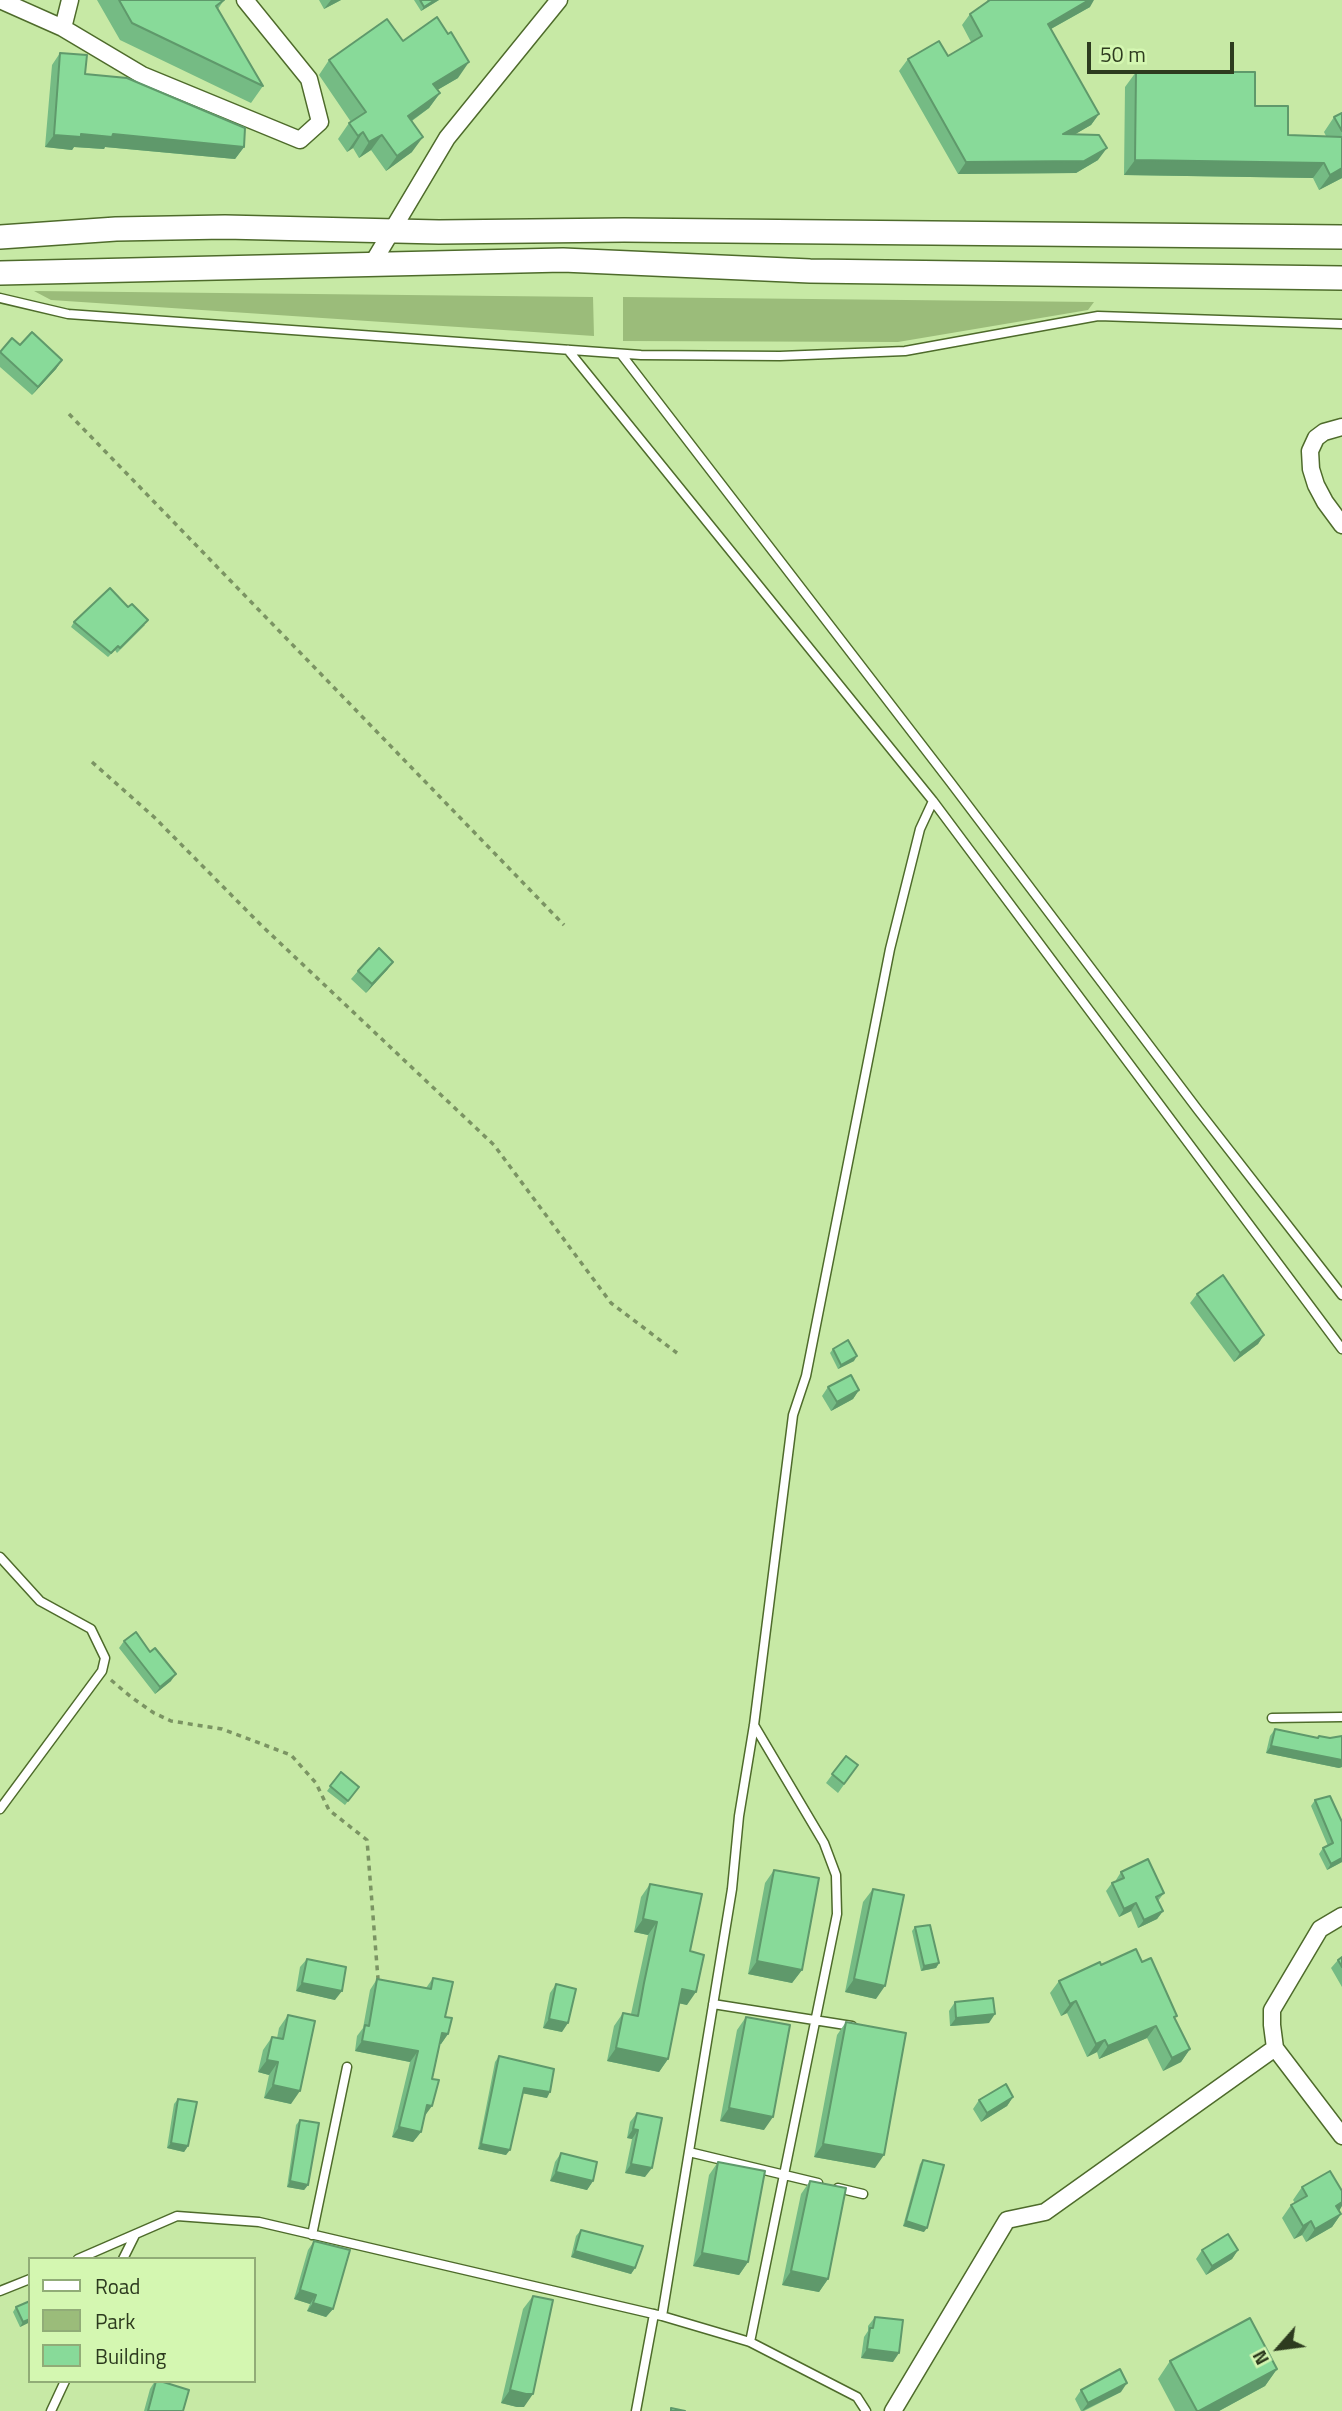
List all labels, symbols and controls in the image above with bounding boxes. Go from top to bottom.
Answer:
scale bar [1090,28,1237,72]
text: 50 m [1100,38,1146,70]
legend [28,2257,256,2383]
text: Road [95,2270,140,2302]
text: Park [95,2305,135,2337]
north arrow [1244,2313,1314,2383]
text: Building [95,2340,166,2372]
text: N [1244,2345,1276,2371]

